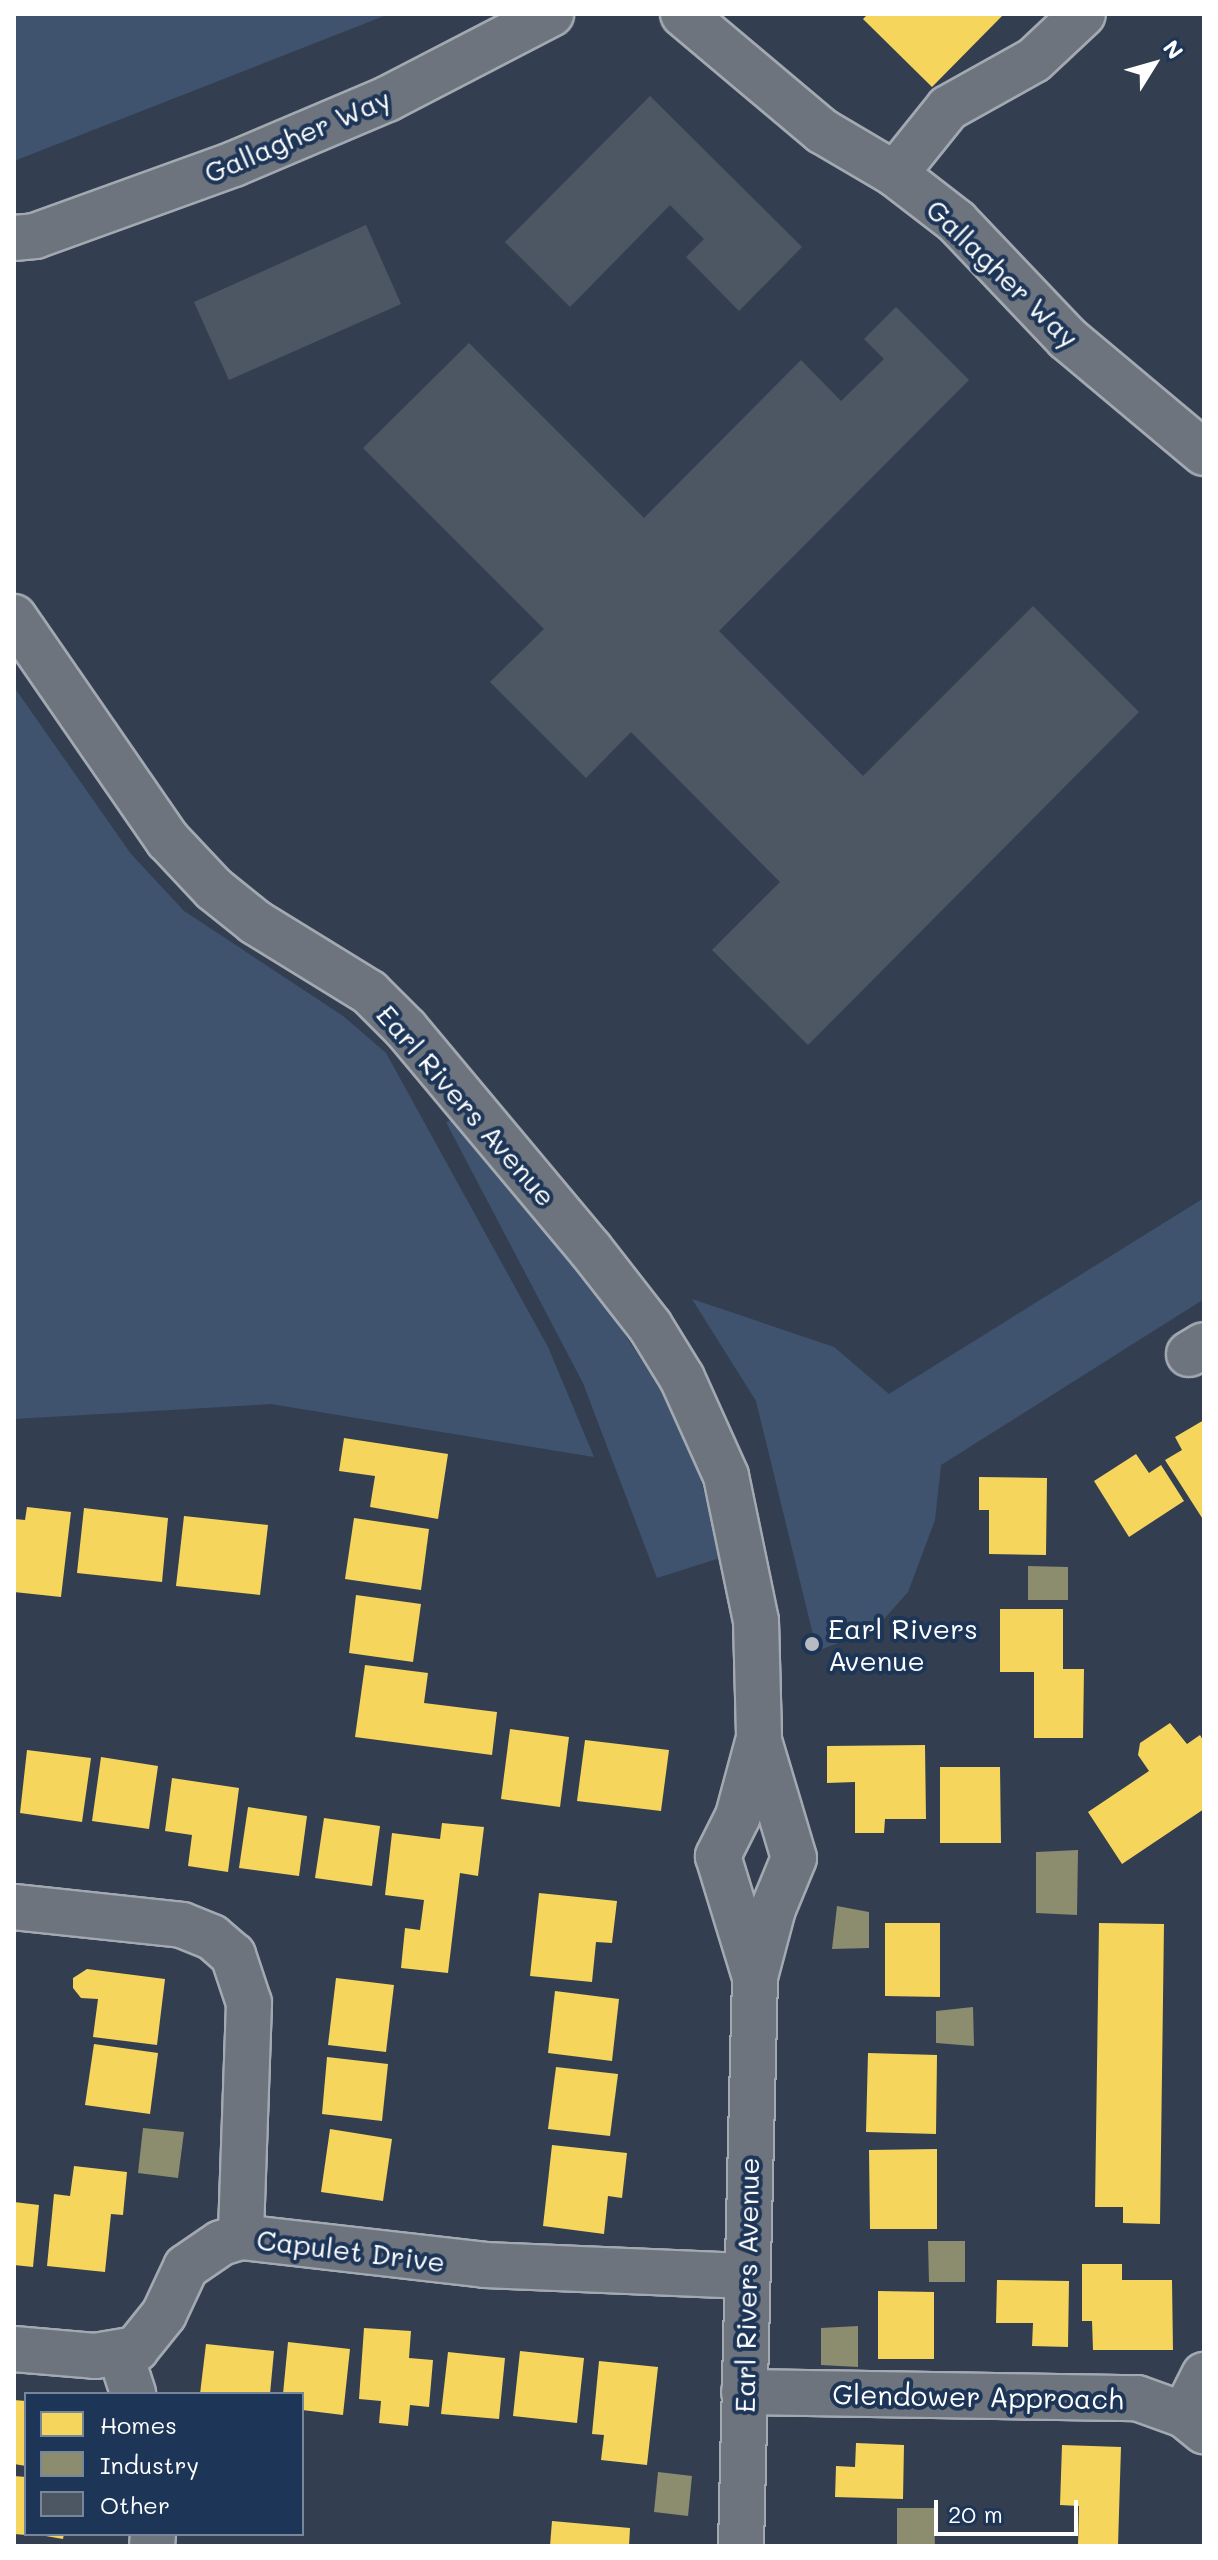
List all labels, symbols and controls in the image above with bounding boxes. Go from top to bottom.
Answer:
north arrow [1114,24,1194,104]
text: N [1157,34,1190,65]
street label: Gallagher Way [199,81,395,189]
street label: Gallagher Way [920,192,1086,354]
street label: Earl Rivers Avenue [370,997,564,1213]
place label: Earl Rivers Avenue [828,1611,978,1677]
marker: Earl Rivers Avenue [803,1635,821,1653]
street label: Earl Rivers Avenue [727,2157,765,2413]
street label: Capulet Drive [255,2222,447,2278]
street label: Glendower Approach [832,2377,1124,2415]
legend [24,2392,304,2536]
text: Homes [100,2409,177,2440]
text: Industry [100,2449,199,2480]
scale bar [938,2484,1082,2534]
text: Other [100,2489,170,2520]
text: 20 m [948,2498,1003,2529]

